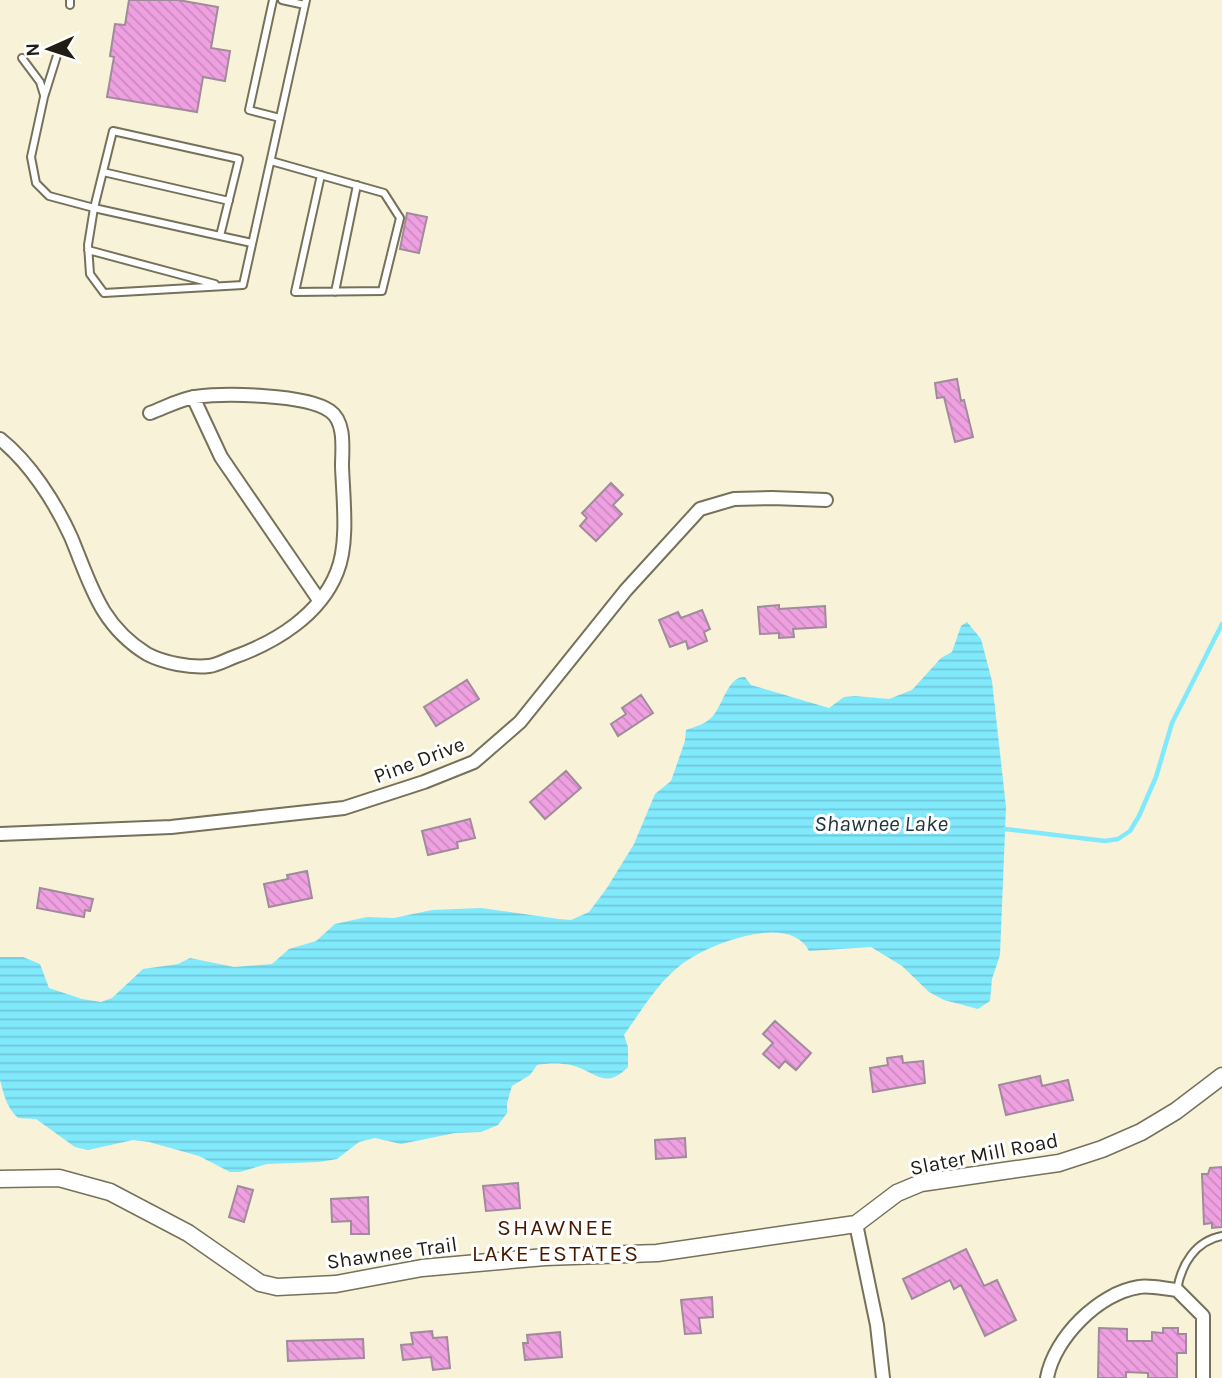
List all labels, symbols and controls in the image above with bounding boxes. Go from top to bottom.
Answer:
north arrow [14,14,84,84]
text: N [22,42,44,57]
street label: Pine Drive [370,732,468,788]
water label: Shawnee Lake [814,810,948,837]
street label: Slater Mill Road [908,1128,1060,1180]
district label: SHAWNEE LAKE ESTATES [472,1214,640,1267]
street label: Shawnee Trail [325,1232,459,1274]

